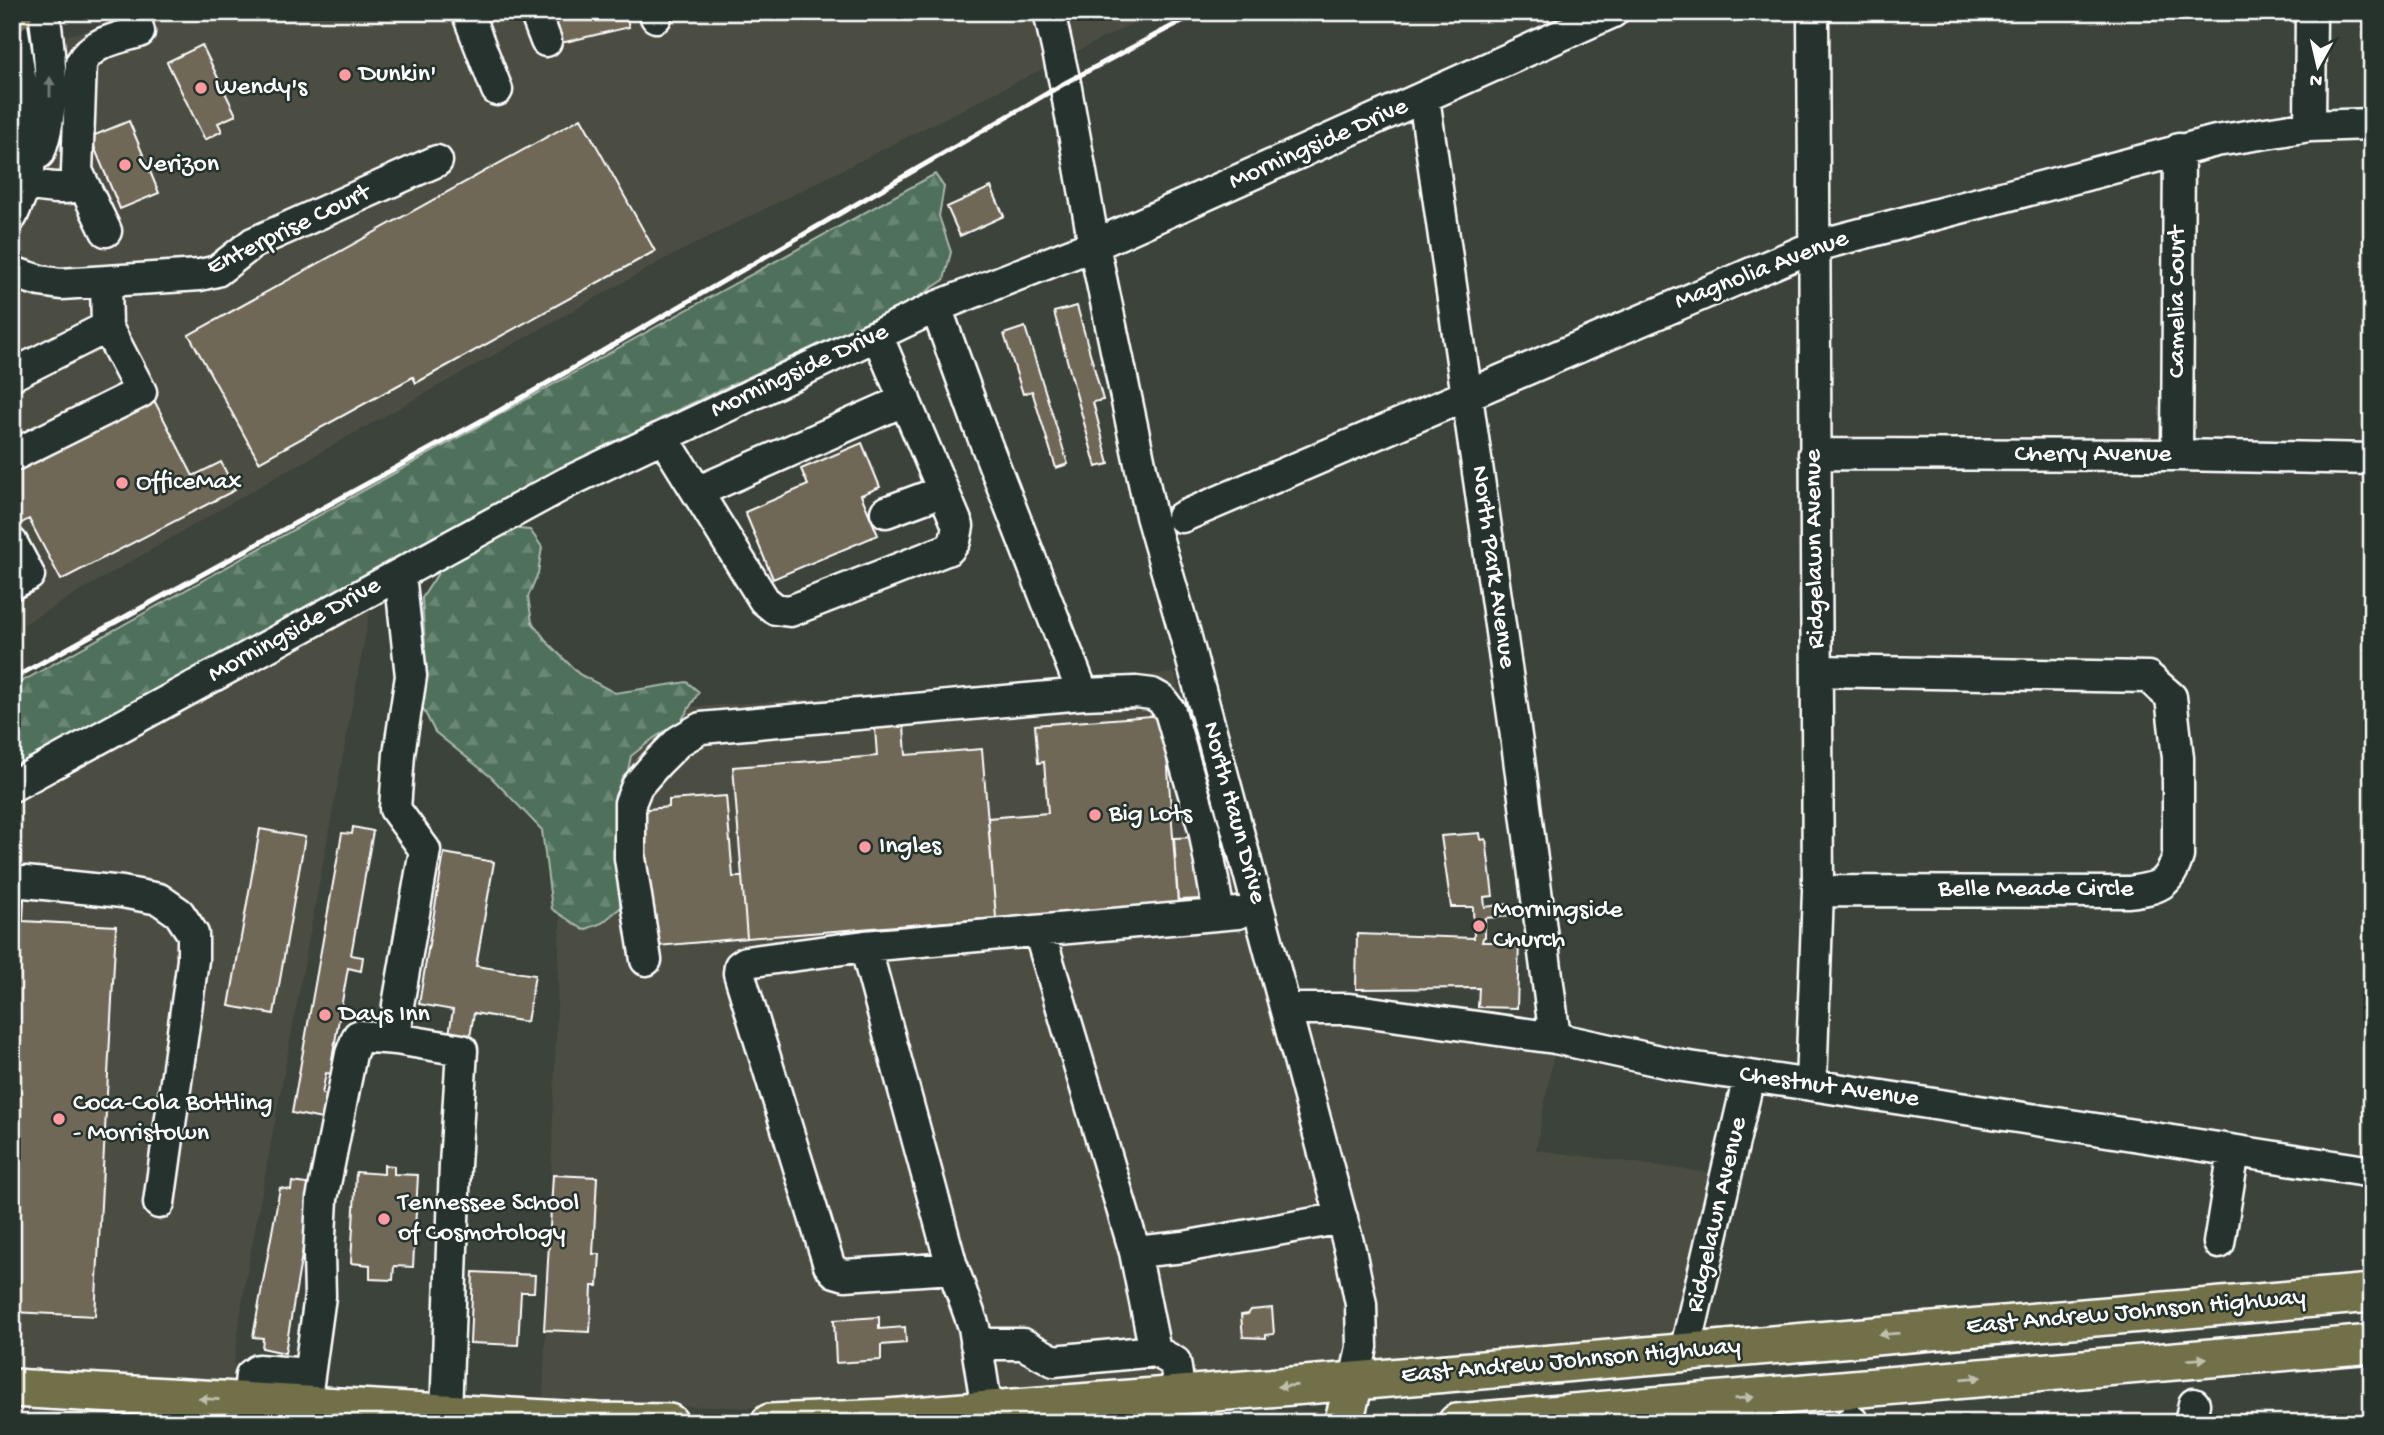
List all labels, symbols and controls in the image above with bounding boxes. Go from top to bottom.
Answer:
north arrow [2282,32,2352,102]
place label: Dunkin' [357,60,437,91]
marker: Dunkin' [337,67,353,83]
text: N [2308,67,2324,92]
place label: Wendy's [215,73,309,104]
one-way arrow [44,76,56,98]
marker: Wendy's [193,80,209,96]
street label: Morningside Drive [1225,91,1414,198]
place label: Verizon [138,150,220,181]
marker: Verizon [117,157,133,173]
street label: Enterprise Court [202,177,378,284]
street label: Magnolia Avenue [1671,223,1854,318]
street label: Camelia Court [2163,224,2194,378]
street label: Morningside Drive [706,317,894,427]
street label: Cherry Avenue [2014,440,2172,471]
street label: Ridgelawn Avenue [1799,448,1833,649]
street label: North Park Avenue [1462,464,1522,671]
place label: OfficeMax [136,468,242,499]
marker: OfficeMax [114,475,130,491]
street label: Morningside Drive [203,570,387,691]
street label: North Haun Drive [1194,719,1272,908]
place label: Big Lots [1108,800,1194,831]
marker: Big Lots [1087,807,1103,823]
place label: Ingles [879,832,943,863]
marker: Ingles [857,839,873,855]
street label: Belle Meade Circle [1937,875,2134,906]
place label: Morningside Church [1493,896,1623,957]
marker: Morningside Church [1471,918,1487,934]
place label: Days Inn [337,1000,431,1031]
marker: Days Inn [317,1007,333,1023]
street label: Chestnut Avenue [1737,1060,1921,1116]
place label: Coca-Cola Bottling - Morristown [73,1089,272,1150]
marker: Coca-Cola Bottling - Morristown [51,1111,67,1127]
street label: Ridgelawn Avenue [1680,1114,1756,1316]
place label: Tennessee School of Cosmotology [396,1189,579,1250]
marker: Tennessee School of Cosmotology [376,1211,392,1227]
street label: East Andrew Johnson Highway [1965,1283,2307,1343]
one-way arrow [1878,1329,1900,1340]
street label: East Andrew Johnson Highway [1400,1332,1742,1392]
one-way arrow [2187,1353,2209,1364]
one-way arrow [1960,1372,1982,1383]
one-way arrow [1275,1381,1297,1392]
one-way arrow [1733,1392,1755,1403]
one-way arrow [198,1394,220,1405]

